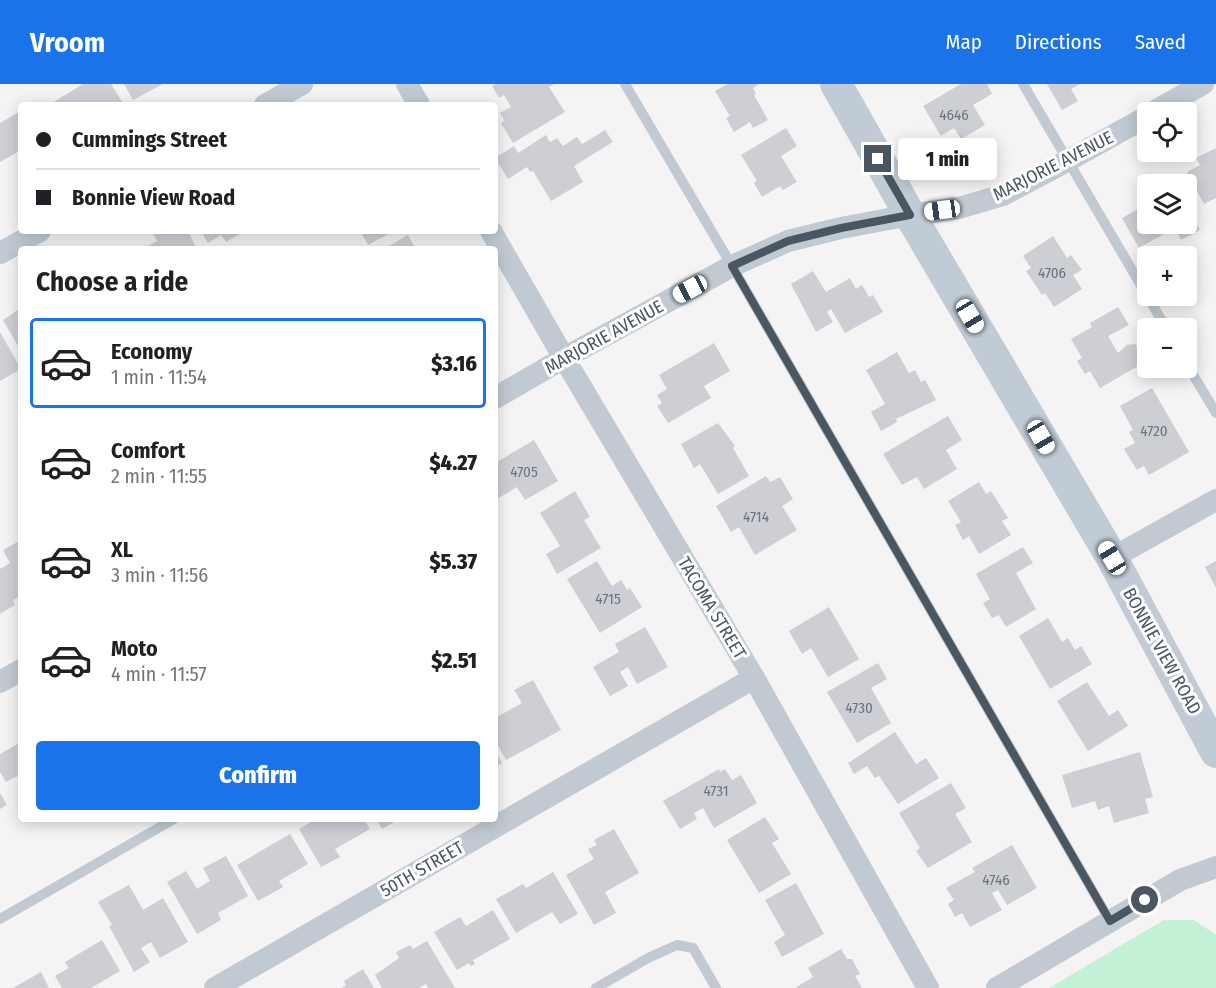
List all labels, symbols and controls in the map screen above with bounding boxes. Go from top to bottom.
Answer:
text: Vroom [30,26,105,59]
text: Map [945,29,982,55]
text: Directions [1015,29,1102,55]
text: Saved [1135,29,1186,55]
map controls [1137,102,1197,378]
button: locate [1137,102,1197,162]
house number: 4646 [939,106,969,124]
text: Cummings Street [72,126,227,153]
street label: MARJORIE AVENUE [989,126,1117,206]
callout: 1 min [899,138,998,180]
route end [864,145,891,172]
text: 1 min [926,147,969,171]
button: layers [1137,174,1197,234]
text: Bonnie View Road [72,184,235,211]
car [923,199,961,221]
button: + [1137,246,1197,306]
house number: 4706 [1038,264,1066,282]
text: Choose a ride [36,266,188,298]
car [670,273,710,305]
street label: MARJORIE AVENUE [541,295,667,379]
car [953,296,987,336]
button: − [1137,318,1197,378]
icon: car [39,336,93,390]
text: Economy [111,338,192,365]
text: $3.16 [431,350,477,377]
text: 1 min · 11:54 [111,365,207,389]
car [1024,417,1058,457]
house number: 4720 [1140,422,1168,440]
icon: car [39,435,93,489]
text: Comfort [111,437,185,464]
text: $4.27 [430,449,477,476]
house number: 4705 [510,463,538,481]
text: 2 min · 11:55 [111,464,207,488]
house number: 4714 [743,508,769,526]
icon: car [39,534,93,588]
text: XL [111,536,133,563]
car [1095,538,1129,578]
text: $5.37 [429,548,477,575]
street label: TACOMA STREET [673,553,751,664]
text: 3 min · 11:56 [111,563,208,587]
street label: BONNIE VIEW ROAD [1118,584,1206,718]
house number: 4715 [595,590,621,608]
icon: car [39,633,93,687]
text: Moto [111,635,158,662]
text: $2.51 [431,647,477,674]
text: 4 min · 11:57 [111,662,206,686]
house number: 4730 [845,699,873,717]
button: Confirm [36,741,480,810]
house number: 4731 [703,782,729,800]
street label: 50TH STREET [376,836,468,902]
house number: 4746 [982,871,1010,889]
route start [1131,886,1158,913]

